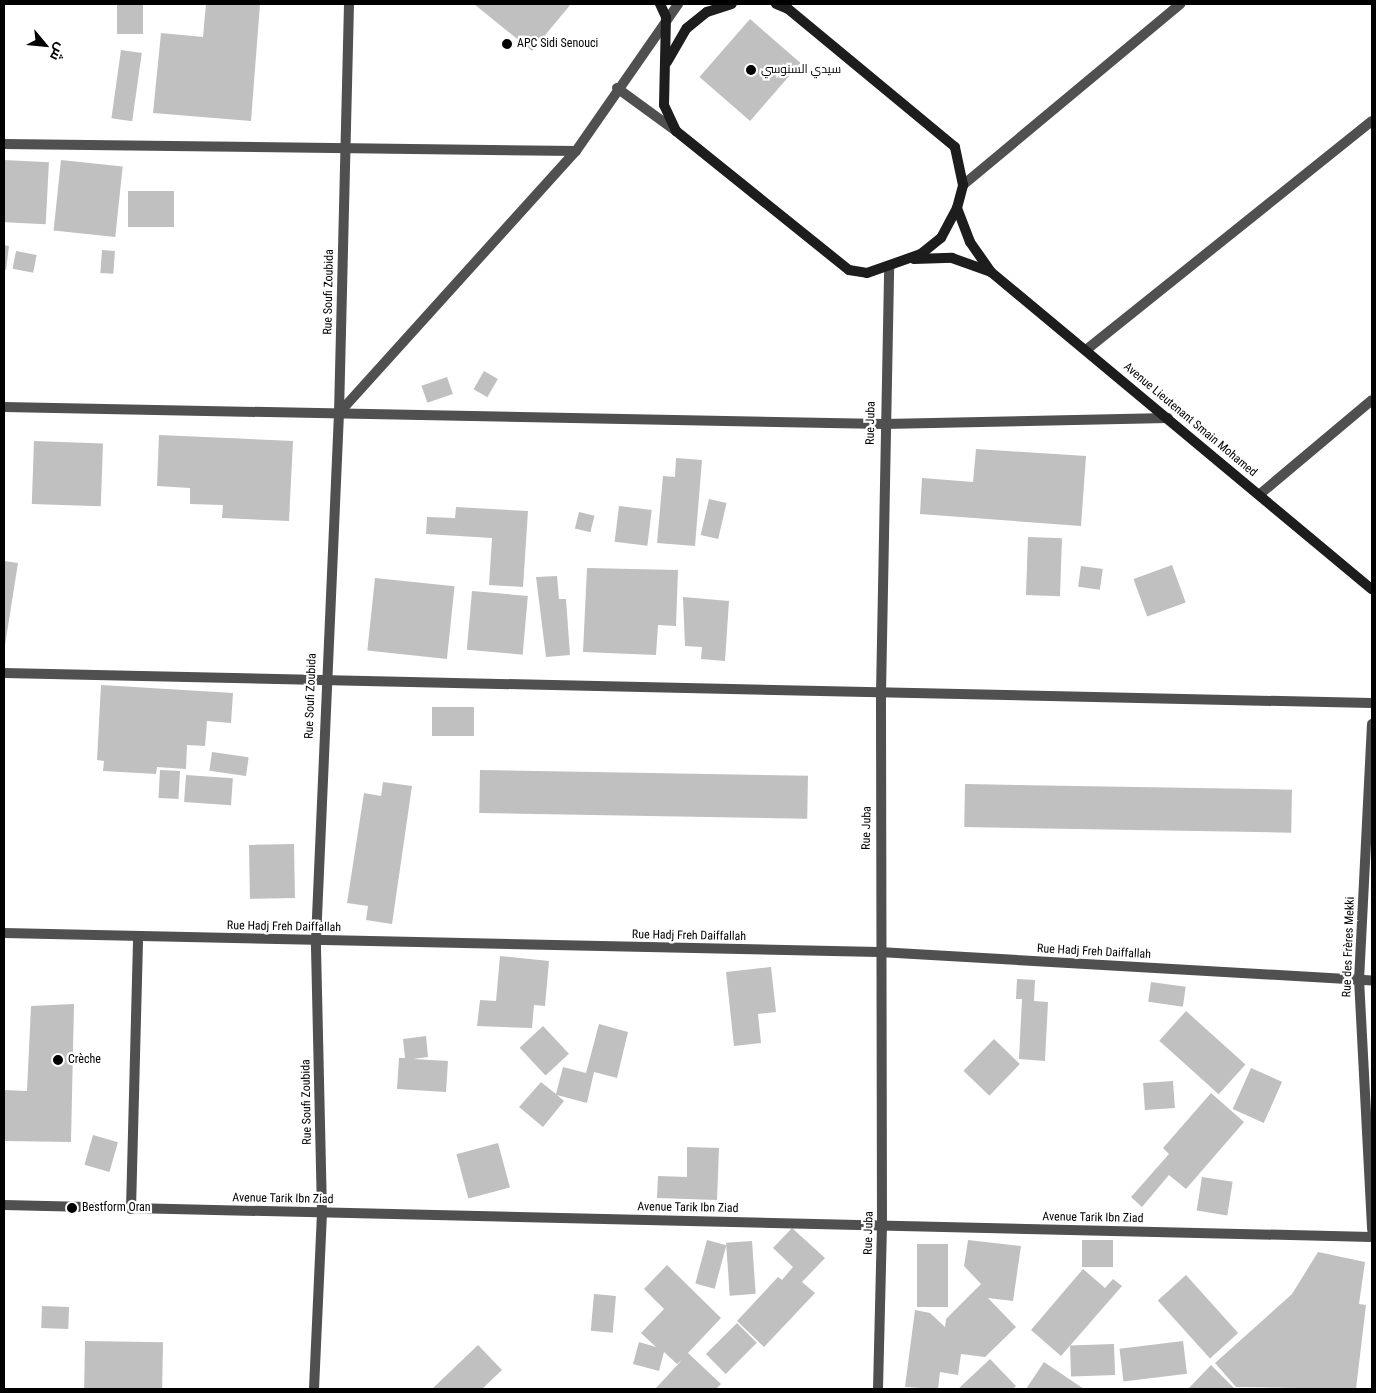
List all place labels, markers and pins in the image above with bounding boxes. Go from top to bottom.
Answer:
place label: APC Sidi Senouci [517,37,598,51]
marker: APC Sidi Senouci [501,38,513,50]
place label: سيدي السنوسي [761,63,841,77]
marker: سيدي السنوسي [745,64,757,76]
place label: Crèche [68,1053,101,1067]
marker: Crèche [52,1054,64,1066]
place label: Bestform Oran [82,1201,151,1215]
marker: Bestform Oran [66,1202,78,1214]

